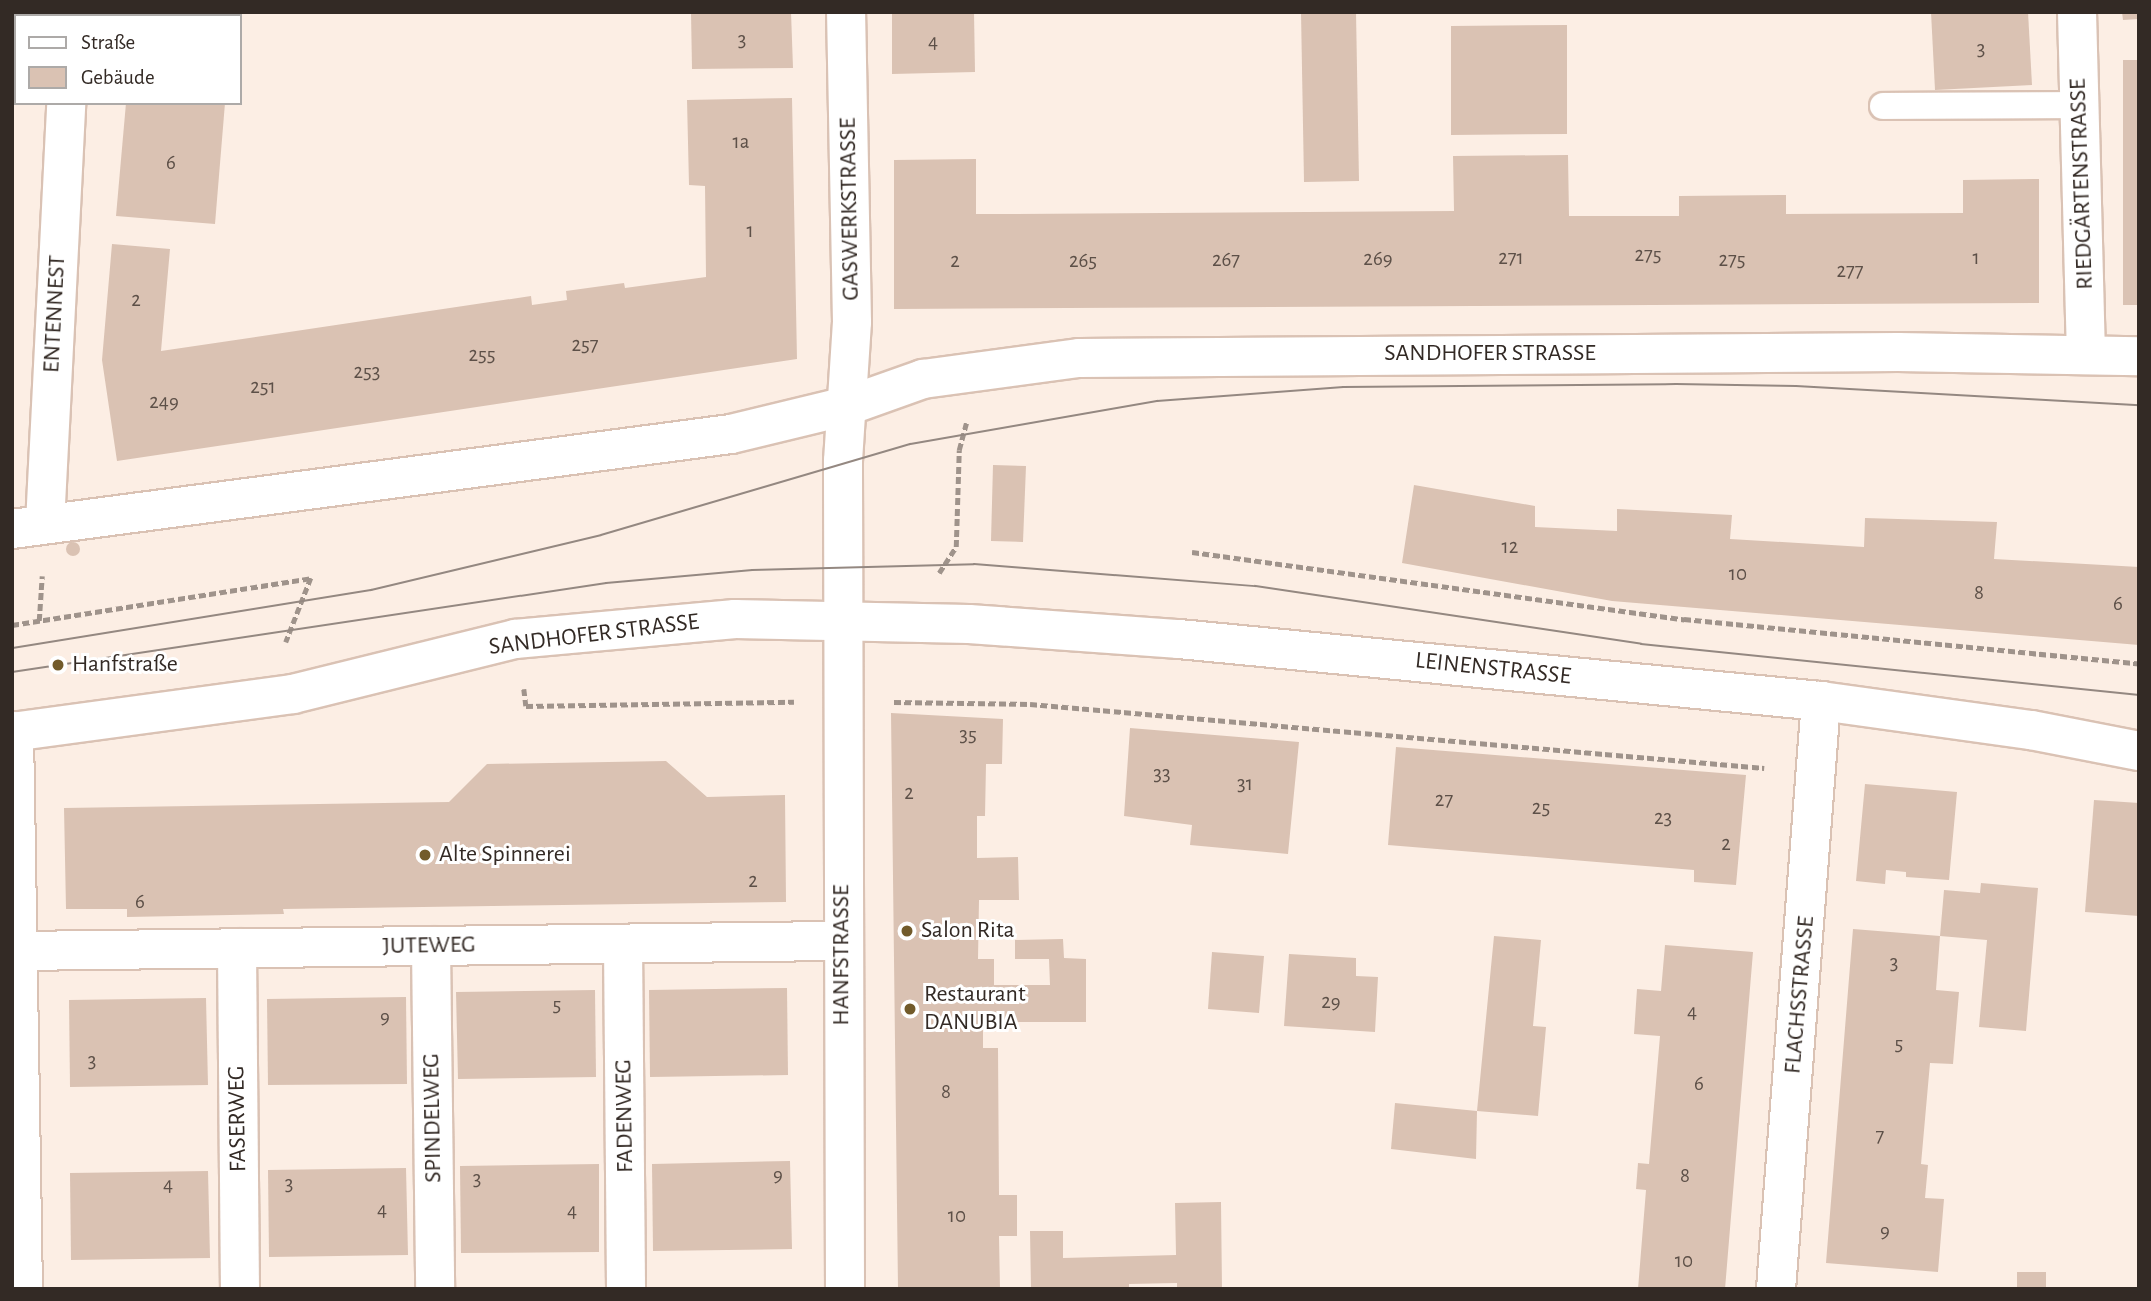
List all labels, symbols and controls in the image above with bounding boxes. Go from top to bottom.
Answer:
legend [14,14,242,105]
house number: 3 [738,27,746,53]
house number: 4 [928,29,938,55]
text: Straße [81,32,135,53]
house number: 3 [1977,36,1985,62]
text: Gebäude [81,67,155,88]
street label: RIEDGÄRTENSTRASSE [2064,78,2100,290]
street label: GASWERKSTRASSE [834,117,866,301]
house number: 1a [733,129,749,155]
house number: 6 [166,150,176,176]
house number: 1 [746,218,754,244]
house number: 275 [1634,242,1662,268]
house number: 271 [1498,245,1524,271]
house number: 1 [1972,245,1980,271]
house number: 269 [1363,246,1393,272]
house number: 267 [1212,247,1240,273]
house number: 275 [1718,247,1746,273]
house number: 2 [950,248,960,274]
house number: 265 [1069,248,1097,274]
street label: ENTENNEST [38,254,72,374]
house number: 277 [1836,258,1864,284]
house number: 2 [131,287,141,313]
house number: 257 [571,332,599,358]
street label: SANDHOFER STRASSE [1384,340,1596,368]
house number: 255 [468,342,496,368]
house number: 253 [354,359,380,385]
house number: 251 [250,374,276,400]
house number: 249 [149,389,179,415]
house number: 12 [1502,534,1518,560]
house number: 10 [1729,561,1747,587]
house number: 8 [1974,580,1984,606]
house number: 6 [2113,591,2123,617]
street label: SANDHOFER STRASSE [487,608,701,662]
street label: LEINENSTRASSE [1414,647,1572,691]
place label: Hanfstraße [72,651,178,679]
marker: Hanfstraße [50,657,66,673]
house number: 35 [959,722,977,748]
house number: 33 [1153,761,1171,787]
house number: 31 [1237,771,1253,797]
house number: 2 [904,780,914,806]
house number: 27 [1435,787,1453,813]
house number: 25 [1532,795,1550,821]
house number: 23 [1654,805,1672,831]
house number: 2 [1721,831,1731,857]
place label: Alte Spinnerei [439,841,571,869]
marker: Alte Spinnerei [417,847,433,863]
house number: 2 [748,868,758,894]
street label: HANFSTRASSE [828,884,856,1026]
house number: 6 [135,889,145,915]
street label: FLACHSSTRASSE [1779,915,1821,1075]
place label: Salon Rita [921,917,1015,945]
marker: Salon Rita [899,923,915,939]
street label: JUTEWEG [382,931,476,961]
house number: 3 [1890,950,1898,976]
place label: Restaurant DANUBIA [924,981,1026,1037]
house number: 29 [1321,989,1341,1015]
house number: 5 [553,992,561,1018]
house number: 4 [1687,999,1697,1025]
marker: Restaurant DANUBIA [902,1001,918,1017]
house number: 9 [380,1004,390,1030]
house number: 5 [1895,1031,1903,1057]
house number: 3 [88,1048,96,1074]
street label: SPINDELWEG [417,1053,449,1183]
street label: FADENWEG [610,1059,640,1173]
street label: FASERWEG [223,1066,253,1172]
house number: 6 [1694,1071,1704,1097]
house number: 8 [941,1079,951,1105]
house number: 7 [1876,1123,1884,1149]
house number: 9 [773,1162,783,1188]
house number: 8 [1680,1163,1690,1189]
house number: 3 [473,1166,481,1192]
house number: 3 [285,1171,293,1197]
house number: 4 [163,1172,173,1198]
house number: 4 [377,1197,387,1223]
house number: 4 [567,1198,577,1224]
house number: 10 [948,1203,966,1229]
house number: 9 [1880,1218,1890,1244]
house number: 10 [1675,1248,1693,1274]

